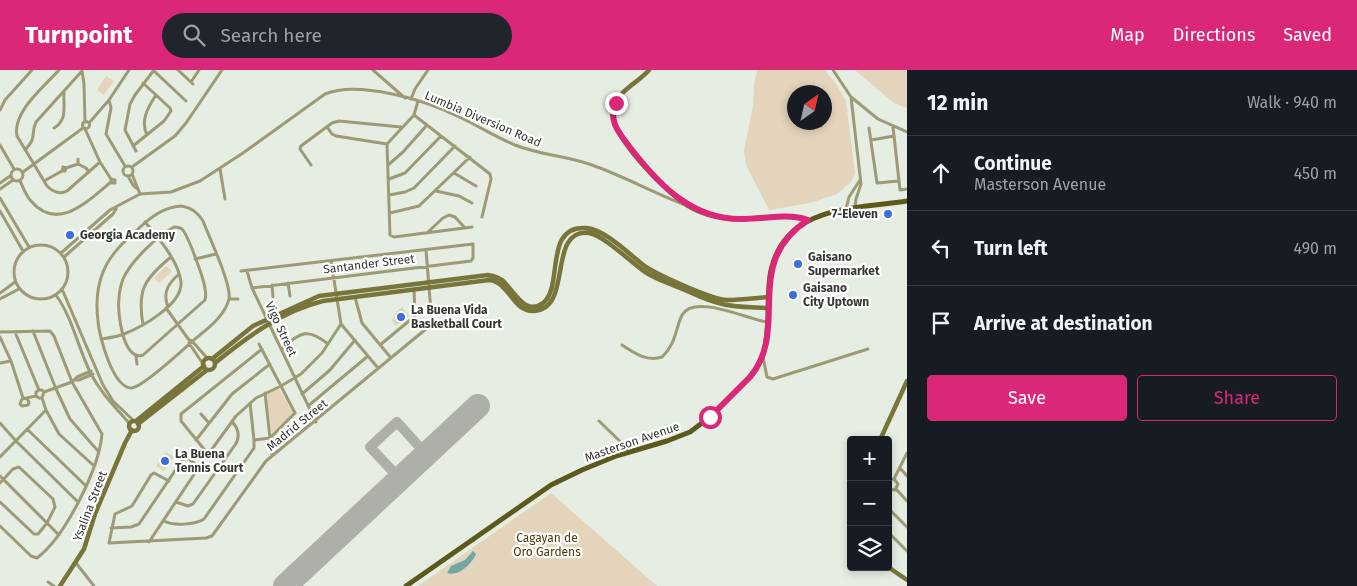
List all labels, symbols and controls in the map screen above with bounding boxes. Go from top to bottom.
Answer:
search box [162,13,512,58]
text: Turnpoint [25,21,132,49]
icon: search [180,21,208,49]
text: Search here [220,24,322,47]
text: Map [1110,24,1145,46]
text: Directions [1173,24,1255,46]
text: Saved [1283,24,1332,46]
north arrow [787,85,832,130]
street label: Lumbia Diversion Road [423,88,543,150]
text: 12 min [927,90,988,116]
route end [605,92,628,115]
text: Walk · 940 m [1247,93,1337,112]
text: Continue [974,152,1052,175]
icon: ahead [927,159,955,187]
text: 450 m [1294,164,1337,183]
text: Masterson Avenue [974,175,1106,194]
place label: 7-Eleven [832,207,878,221]
marker: 7-Eleven [882,208,894,220]
place label: Georgia Academy [80,228,176,242]
marker: Georgia Academy [64,229,76,241]
icon: left [927,234,955,262]
text: Turn left [974,237,1048,260]
text: 490 m [1294,239,1337,258]
place label: Gaisano Supermarket [808,250,880,278]
street label: Santander Street [322,251,416,277]
marker: Gaisano Supermarket [792,258,804,270]
place label: Gaisano City Uptown [803,281,869,309]
marker: Gaisano City Uptown [787,289,799,301]
street label: Vigo Street [262,299,300,359]
place label: La Buena Vida Basketball Court [411,303,502,331]
icon: arrive [927,309,955,337]
marker: La Buena Vida Basketball Court [395,311,407,323]
text: Arrive at destination [974,312,1153,335]
button: Save [927,375,1127,421]
button: Share [1137,375,1337,421]
street label: Madrid Street [264,396,331,454]
route start [699,406,722,429]
street label: Masterson Avenue [583,419,681,465]
map controls [847,436,892,571]
button: + [847,436,892,481]
place label: La Buena Tennis Court [175,447,244,475]
marker: La Buena Tennis Court [159,455,171,467]
street label: Ysalina Street [70,468,110,543]
button: − [847,481,892,526]
button: layers [847,526,892,571]
park label: Cagayan de Oro Gardens [513,531,581,559]

